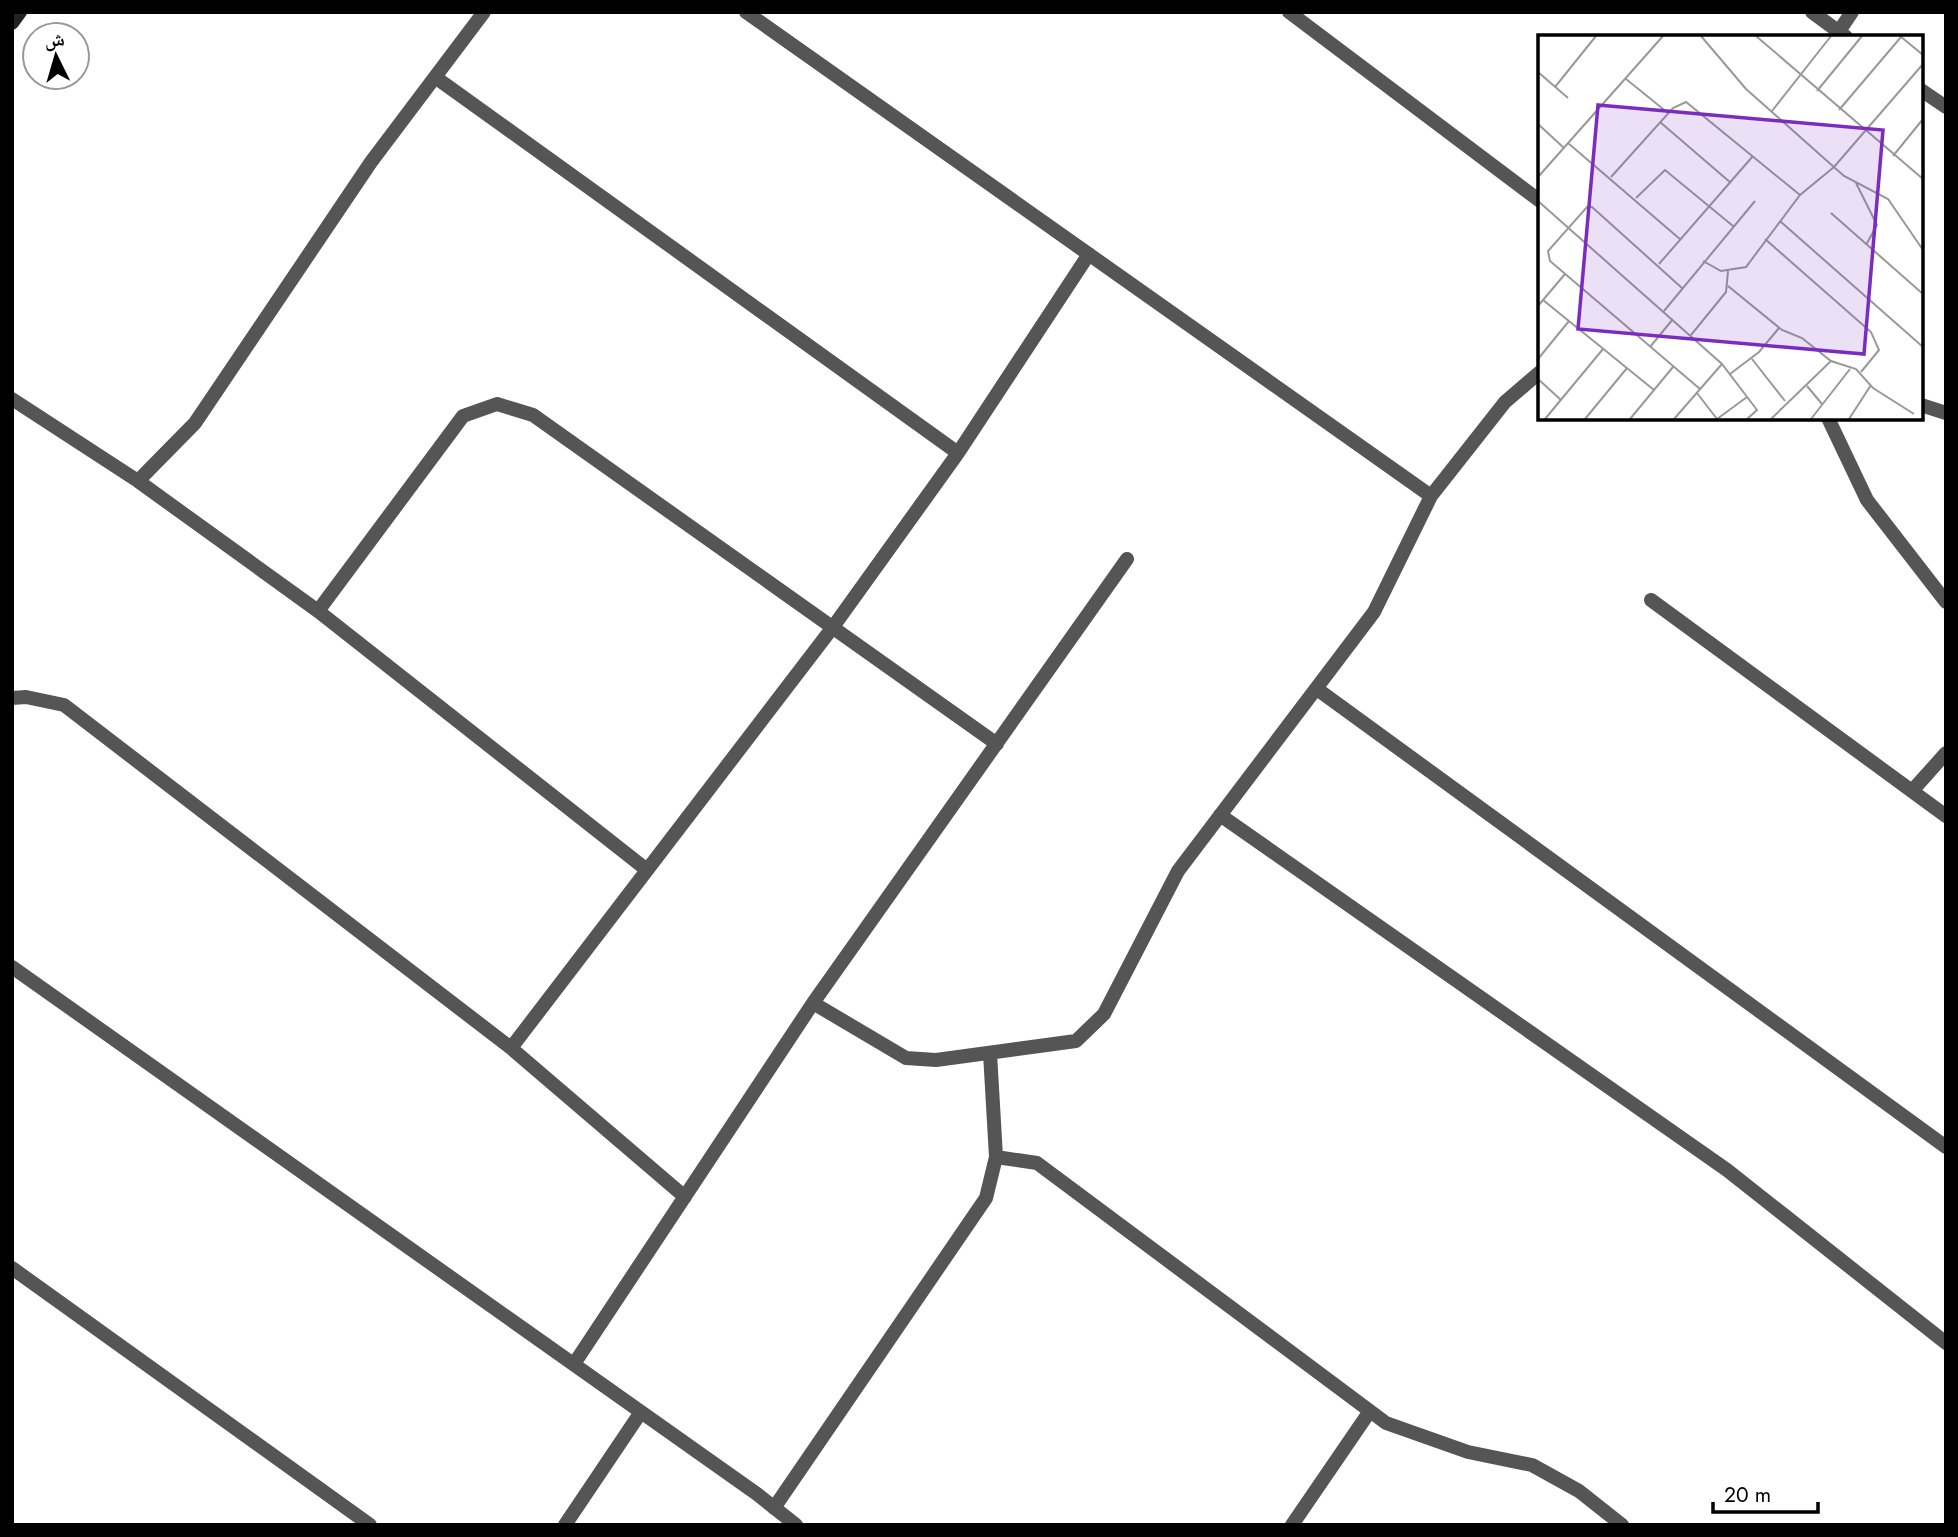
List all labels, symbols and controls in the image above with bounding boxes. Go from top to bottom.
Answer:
north arrow [21,21,91,91]
text: ش [43,25,66,54]
inset map [1538,35,1923,420]
scale bar [1713,1470,1818,1514]
text: 20 m [1724,1480,1771,1510]

